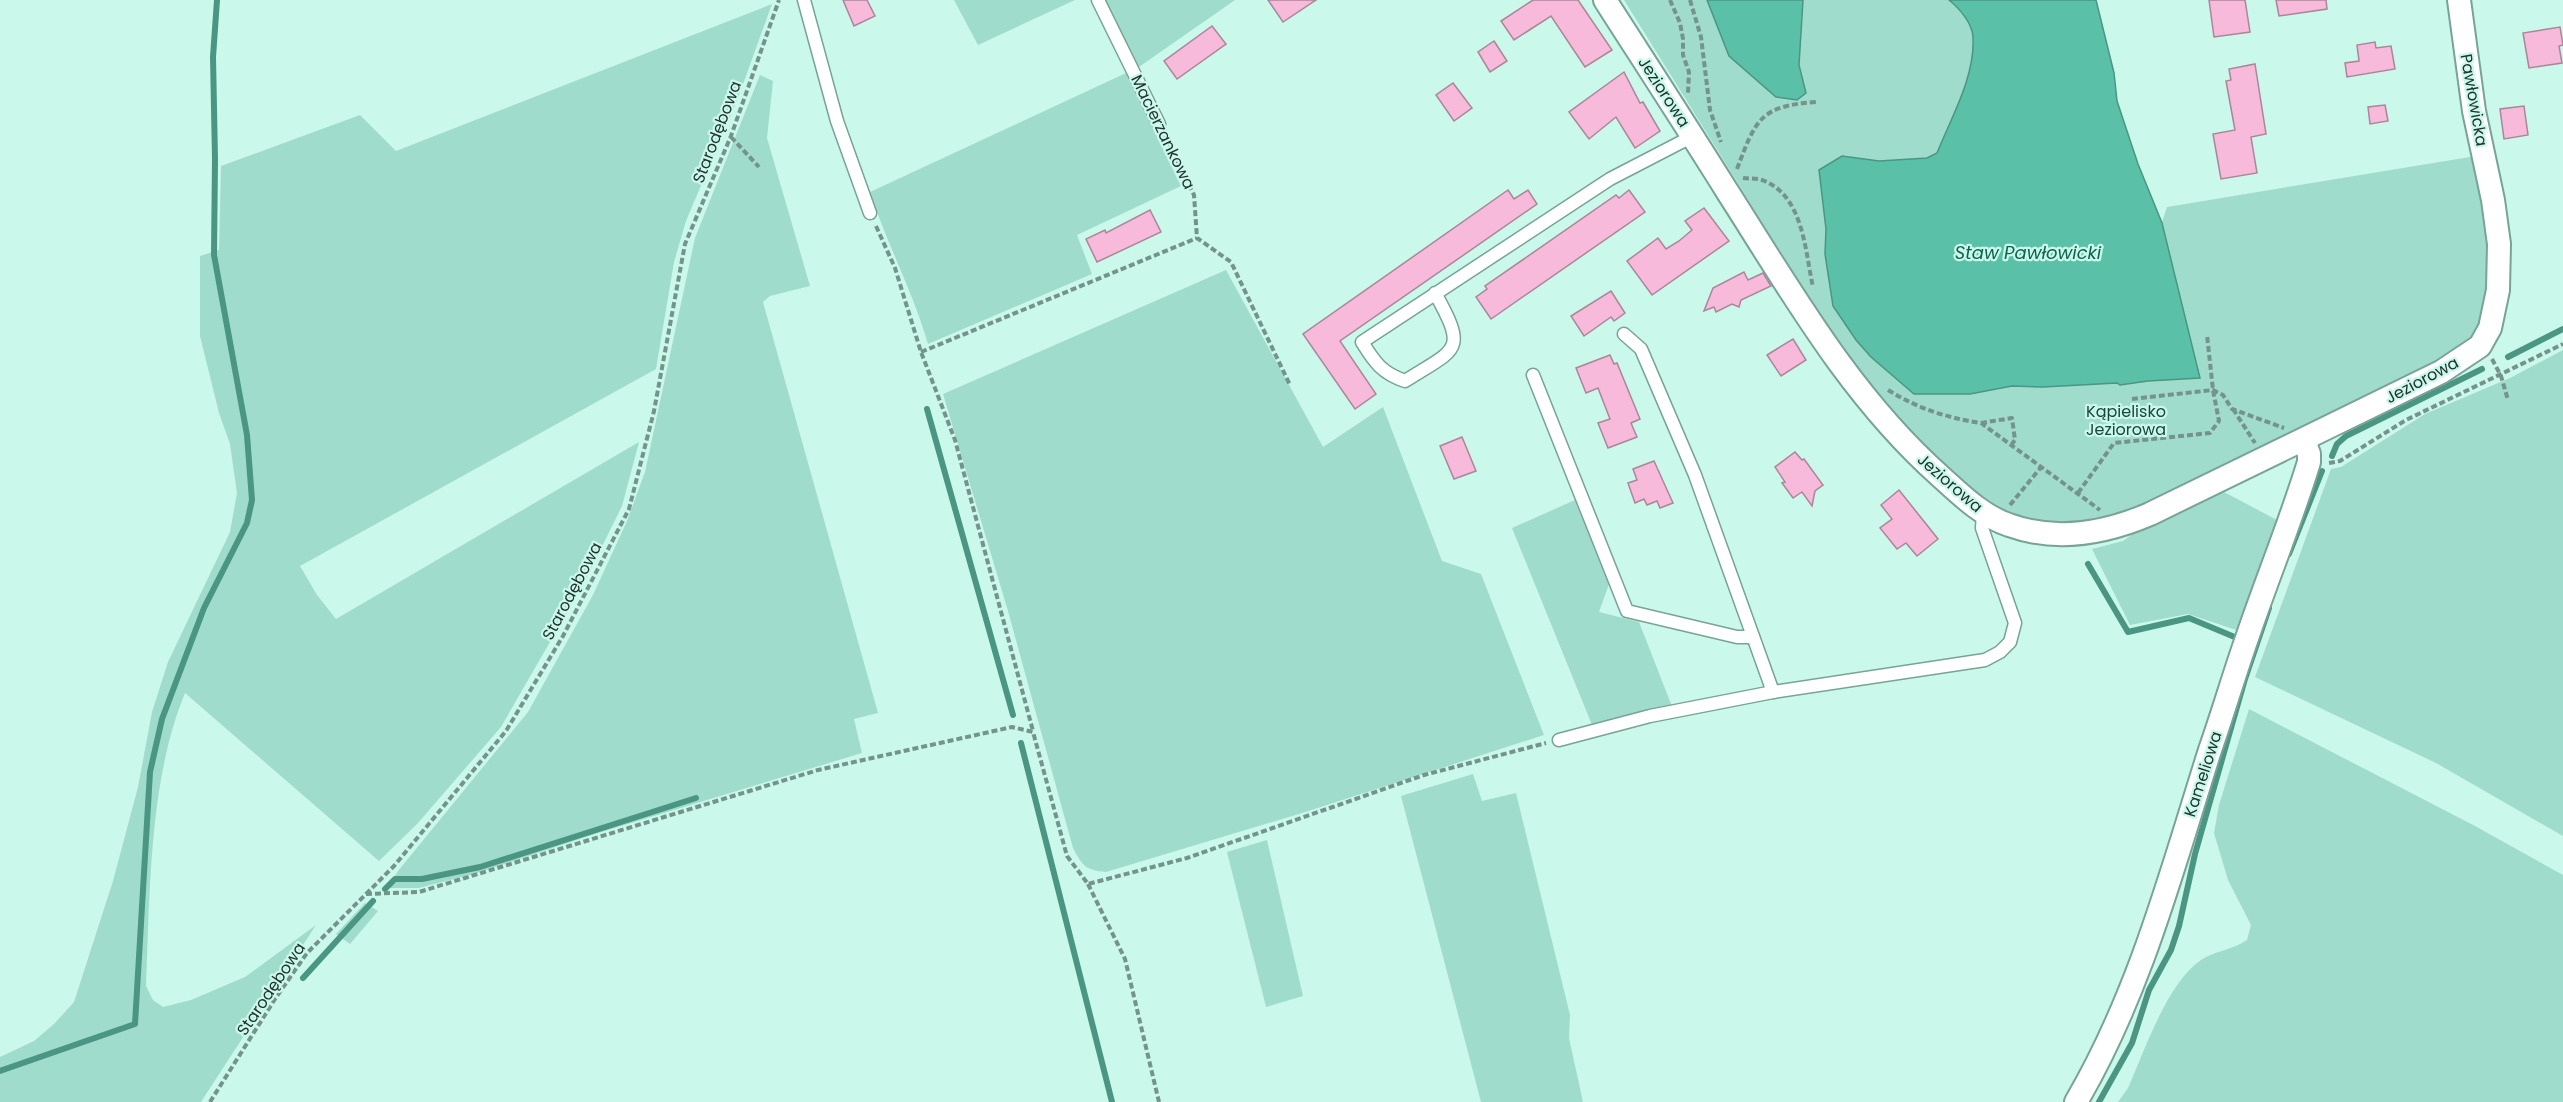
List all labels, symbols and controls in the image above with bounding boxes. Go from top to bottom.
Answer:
street label: Jeziorowa [1633,52,1695,132]
street label: Pawłowicka [2455,52,2493,148]
street label: Macierzankowa [1125,71,1201,193]
street label: Starodębowa [687,77,747,187]
water label: Staw Pawłowicki [1955,240,2102,265]
street label: Jeziorowa [2381,351,2463,409]
park label: Kąpielisko Jeziorowa [2086,400,2166,441]
street label: Jeziorowa [1912,448,1988,518]
street label: Starodębowa [537,538,607,644]
street label: Kameliowa [2178,728,2228,820]
street label: Starodębowa [231,938,311,1040]

